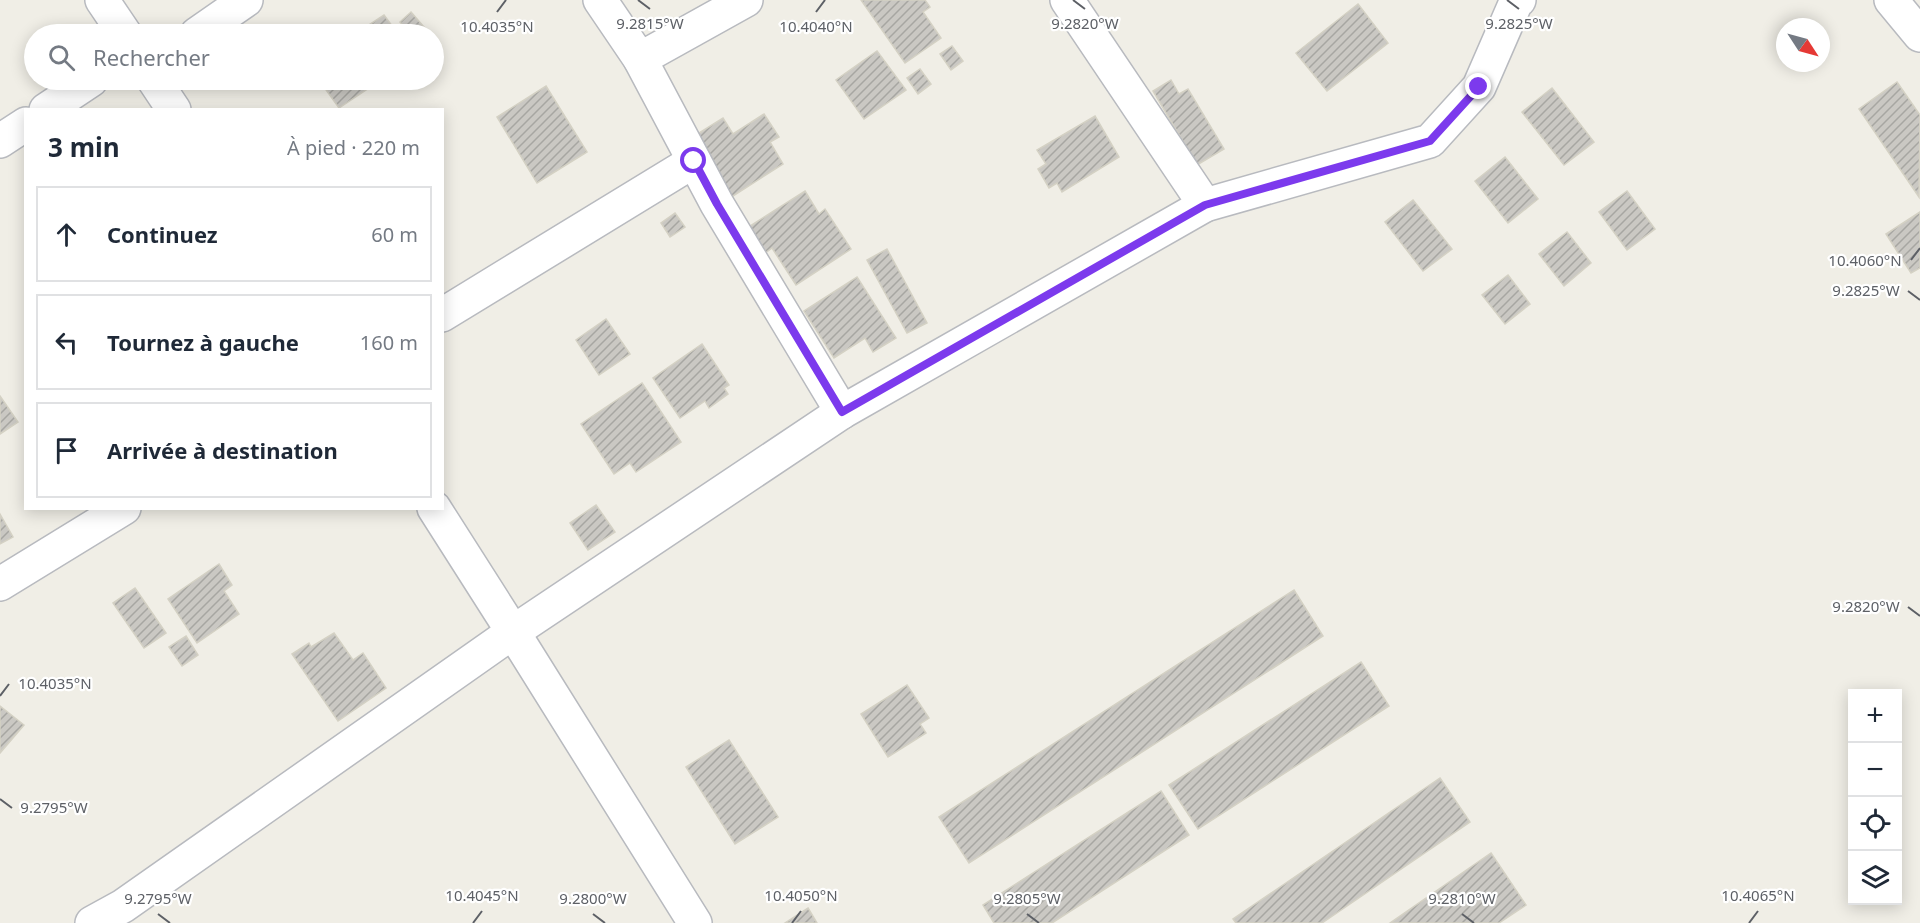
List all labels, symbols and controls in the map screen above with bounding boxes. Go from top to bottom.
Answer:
text: 9.2815°W [616,13,684,33]
text: 9.2820°W [1051,13,1119,33]
text: 9.2825°W [1485,13,1553,33]
text: 10.4035°N [460,16,534,36]
text: 10.4040°N [779,16,853,36]
north arrow [1776,18,1830,72]
search box [24,24,444,90]
icon: search [45,41,78,74]
text: Rechercher [93,42,210,72]
route end [1465,73,1491,99]
text: 3 min [48,129,120,165]
text: À pied · 220 m [287,134,420,161]
route start [680,147,706,173]
icon: ahead [50,218,83,251]
text: Continuez [107,219,218,249]
text: 60 m [371,221,418,248]
text: 10.4060°N [1828,250,1902,270]
text: 9.2825°W [1832,280,1900,300]
icon: left [50,326,83,359]
text: Tournez à gauche [107,327,299,357]
text: 160 m [360,329,418,356]
icon: arrive [50,434,83,467]
text: Arrivée à destination [107,435,338,465]
text: 9.2820°W [1832,596,1900,616]
text: 10.4035°N [18,673,92,693]
map controls [1848,689,1902,905]
button: + [1848,689,1902,743]
button: − [1848,743,1902,797]
text: 9.2795°W [20,797,88,817]
button: locate [1848,797,1902,851]
button: layers [1848,851,1902,905]
text: 10.4045°N [445,885,519,905]
text: 10.4050°N [764,885,838,905]
text: 10.4065°N [1721,885,1795,905]
text: 9.2795°W [124,888,192,908]
text: 9.2800°W [559,888,627,908]
text: 9.2805°W [993,888,1061,908]
text: 9.2810°W [1428,888,1496,908]

